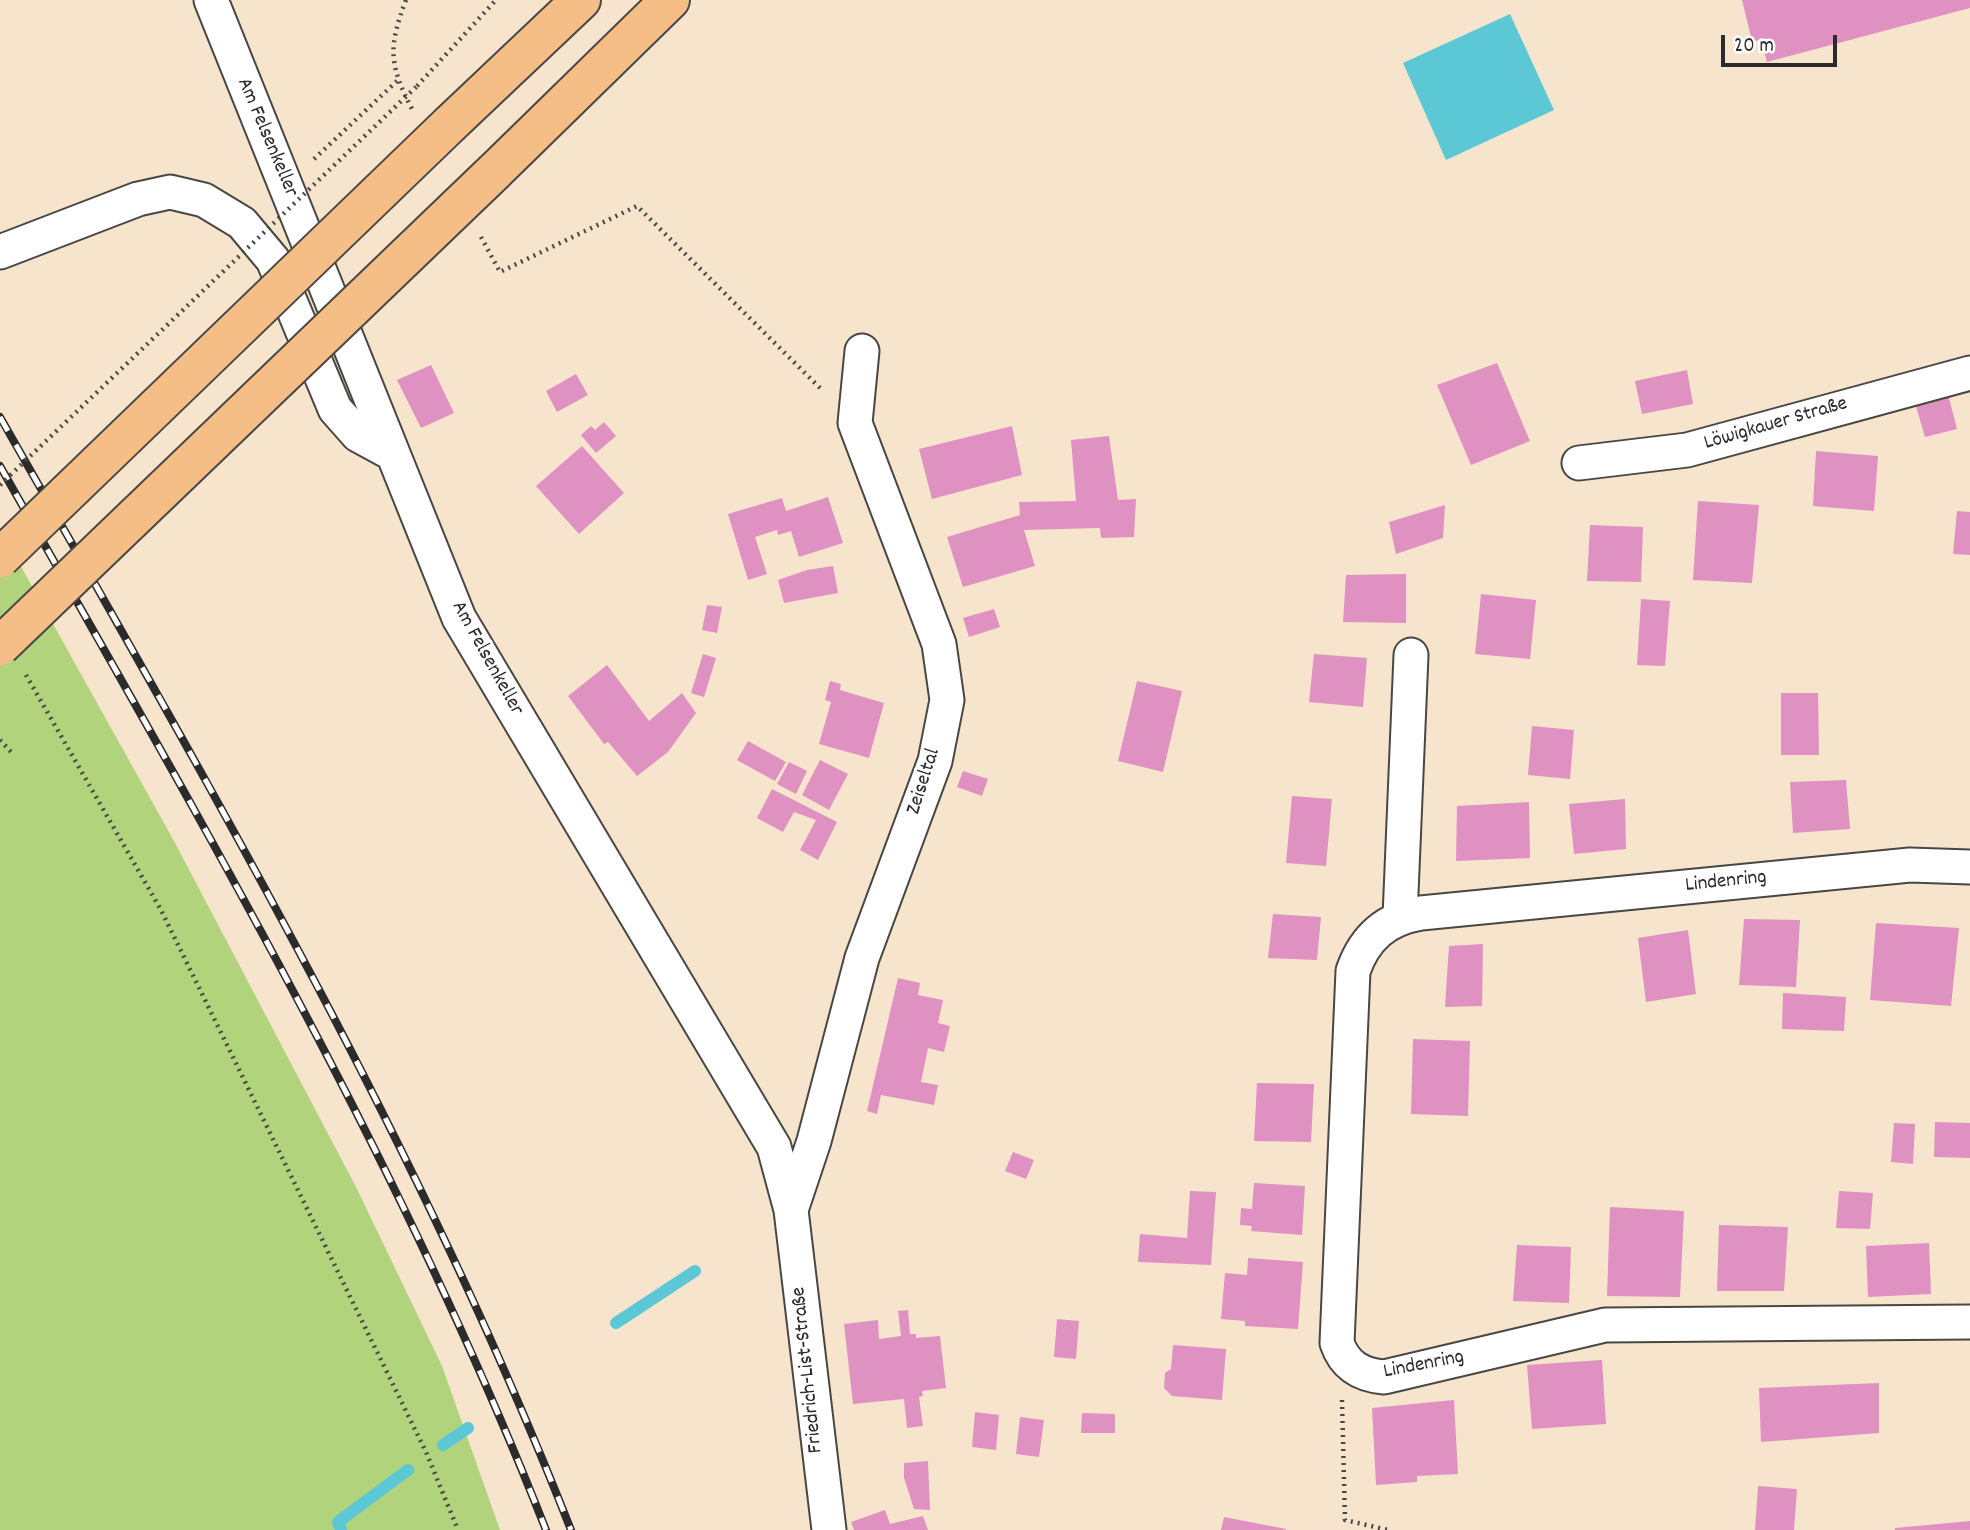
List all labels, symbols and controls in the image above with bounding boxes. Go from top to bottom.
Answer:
scale bar [1725,21,1840,65]
text: 20 m [1734,32,1774,62]
street label: Am Felsenkeller [230,75,302,201]
street label: Löwigkauer Straße [1702,393,1850,457]
street label: Am Felsenkeller [444,597,528,721]
street label: Zeiseltal [903,746,947,818]
street label: Lindenring [1684,866,1768,900]
street label: Friedrich-List-Straße [788,1286,830,1454]
street label: Lindenring [1382,1346,1466,1386]

